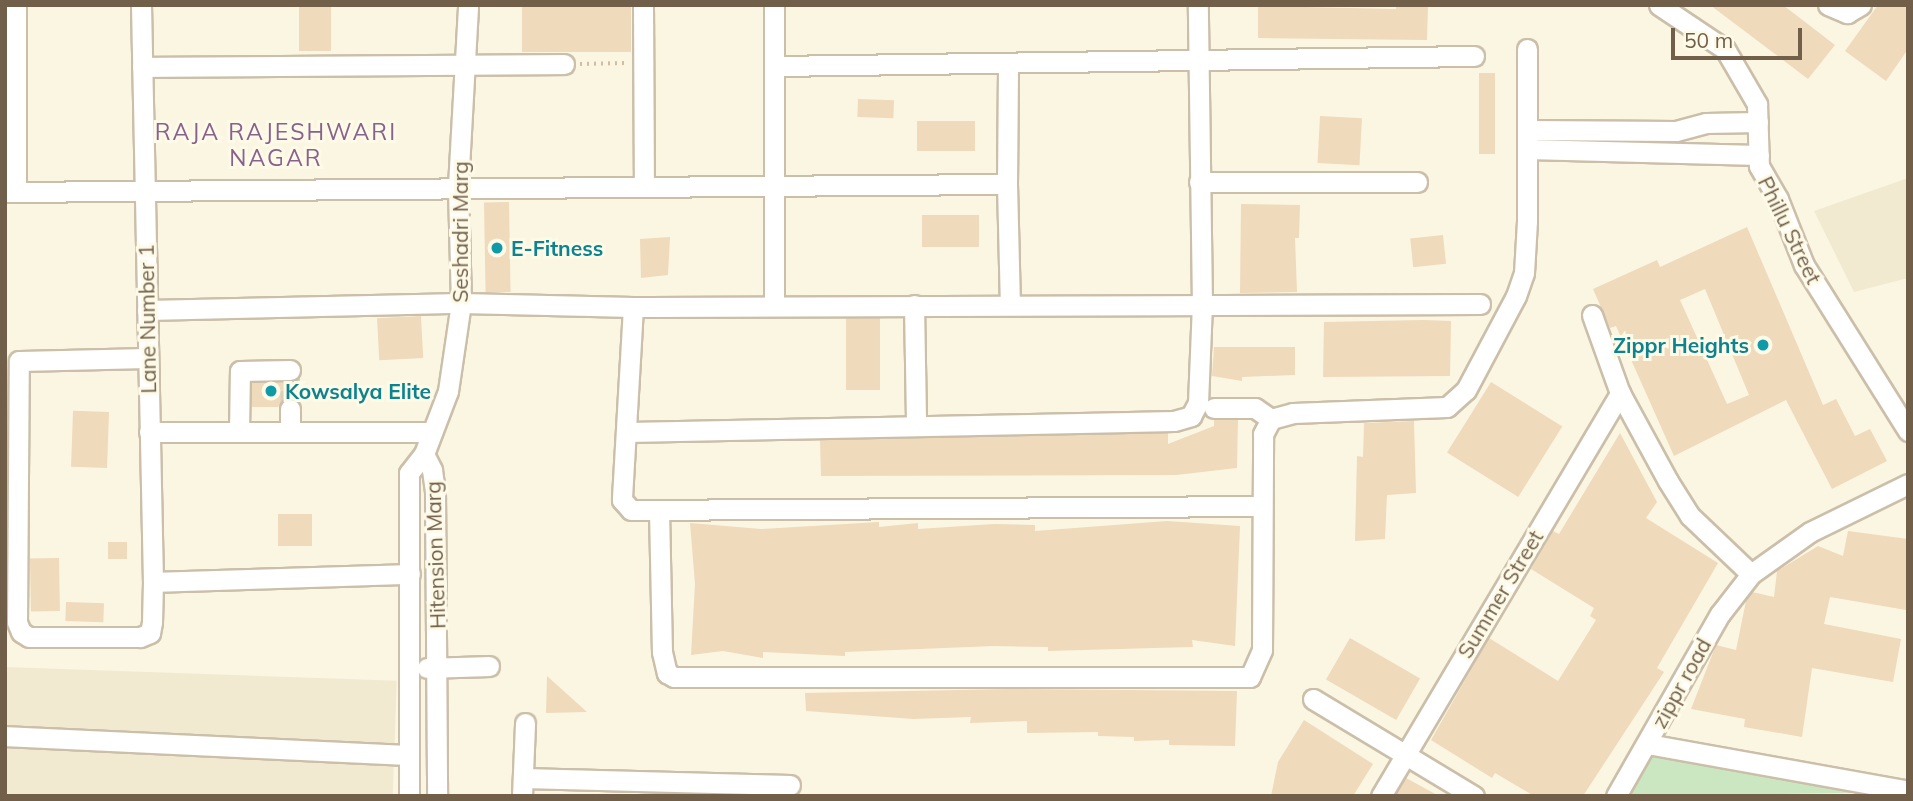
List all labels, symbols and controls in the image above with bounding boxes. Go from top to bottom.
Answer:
scale bar [1675,14,1806,58]
text: 50 m [1684,27,1733,53]
district label: RAJA RAJESHWARI NAGAR [157,118,395,172]
street label: Seshadri Marg [447,161,473,303]
street label: Phillu Street [1753,172,1827,288]
place label: E-Fitness [511,235,603,261]
marker: E-Fitness [489,240,505,256]
street label: Lane Number 1 [133,244,161,394]
place label: Zippr Heights [1613,332,1749,358]
marker: Zippr Heights [1755,337,1771,353]
place label: Kowsalya Elite [285,378,431,404]
marker: Kowsalya Elite [263,383,279,399]
street label: Hitension Marg [420,481,450,629]
street label: Summer Street [1452,526,1548,662]
street label: zippr road [1646,634,1716,732]

